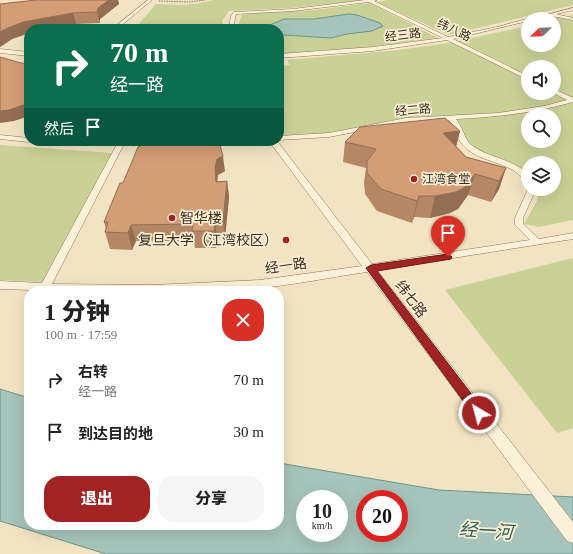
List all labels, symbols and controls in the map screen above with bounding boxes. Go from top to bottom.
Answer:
north arrow [521,12,561,52]
map controls [521,12,561,196]
street label: 纬八路 [435,16,473,44]
street label: 经三路 [384,26,422,44]
text: 70 m [110,37,168,68]
icon: right [44,40,96,92]
button: sound [521,60,561,100]
text: 经一路 [110,75,164,95]
street label: 经二路 [394,101,432,119]
button: search [521,108,561,148]
icon: arrive [82,116,104,138]
text: 然后 [44,121,74,137]
button: layers [521,156,561,196]
place label: 江湾食堂 [422,172,470,186]
marker: 江湾食堂 [409,174,419,184]
place label: 智华楼 [180,210,222,226]
marker: 智华楼 [167,213,177,223]
pin [431,216,465,257]
icon: arrive [437,222,459,244]
place label: 复旦大学（江湾校区） [138,232,278,248]
marker: 复旦大学（江湾校区） [281,235,291,245]
street label: 经一路 [264,256,308,276]
street label: 纬七路 [392,278,430,320]
text: 1 分钟 [44,299,110,325]
button: close [222,299,264,341]
text: 100 m · 17:59 [44,327,117,342]
text: 右转 [78,364,108,380]
icon: right [44,369,66,391]
text: 70 m [234,372,264,388]
text: 经一路 [78,384,117,399]
position arrow [458,392,500,434]
icon: arrive [44,421,66,443]
text: 30 m [234,424,264,440]
text: 到达目的地 [78,426,153,442]
button: 退出 [44,476,150,522]
button: 分享 [158,476,264,522]
speed limit sign: 20 [356,490,408,542]
text: 10 [312,500,332,522]
water label: 经一河 [458,519,517,543]
text: km/h [312,520,332,531]

